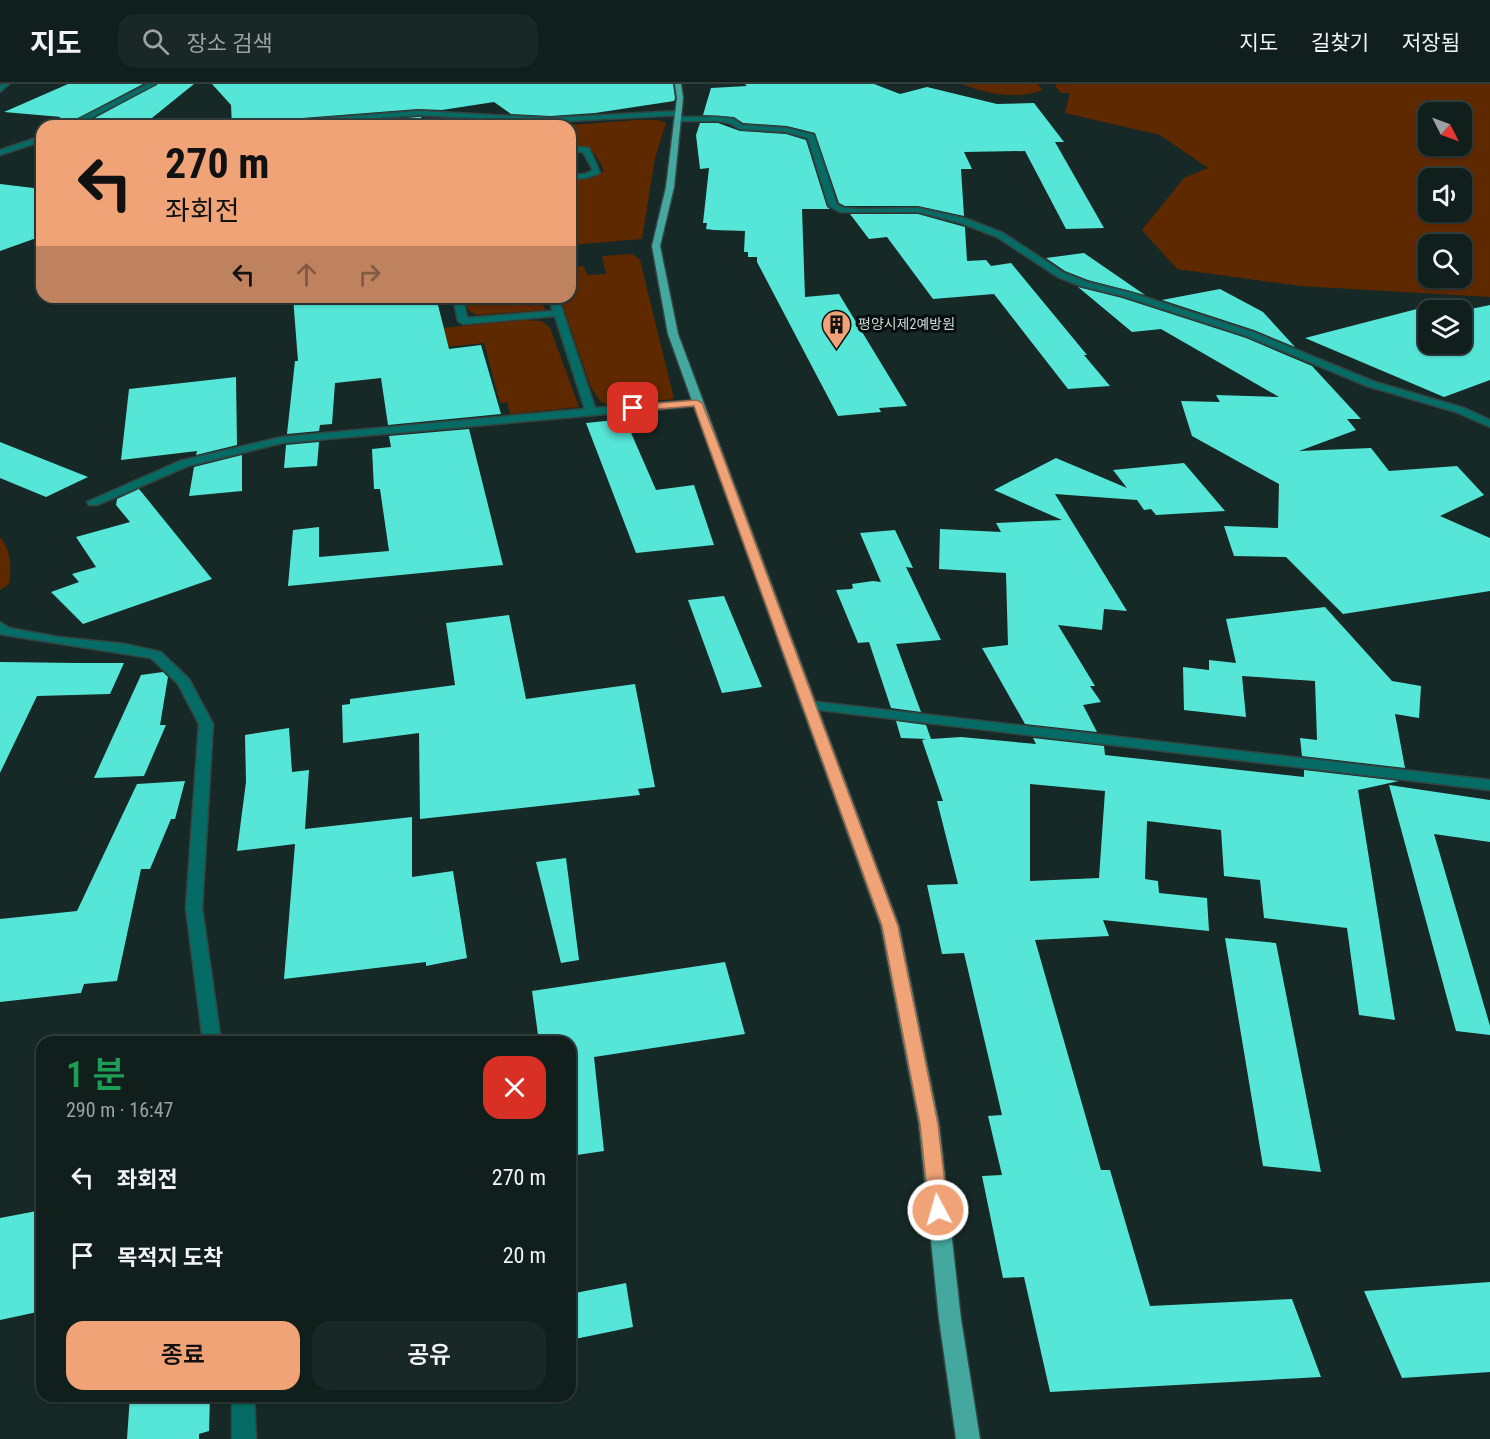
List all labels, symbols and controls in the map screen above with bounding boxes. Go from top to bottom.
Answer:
search box [118,14,538,68]
icon: search [139,25,172,58]
text: 지도 [30,27,82,60]
text: 장소 검색 [187,31,273,56]
text: 지도 [1239,31,1278,55]
text: 길찾기 [1311,31,1369,55]
text: 저장됨 [1402,31,1460,55]
north arrow [1418,102,1472,156]
map controls [1418,102,1472,354]
text: 270 m [165,139,270,188]
icon: left [66,144,144,222]
button: sound [1418,168,1472,222]
text: 좌회전 [165,195,240,227]
button: search [1418,234,1472,288]
icon: left [227,258,260,291]
icon: ahead [290,258,323,291]
icon: right [353,258,386,291]
button: layers [1418,300,1472,354]
building icon: 평양시제2예방원 [821,308,853,350]
place label: 평양시제2예방원 [858,316,955,332]
pin [607,382,658,433]
icon: arrive [616,391,649,424]
text: 1 분 [66,1054,126,1096]
button: close [483,1056,546,1119]
text: 290 m · 16:47 [66,1098,173,1122]
icon: left [66,1161,99,1194]
text: 270 m [492,1165,546,1190]
text: 좌회전 [117,1167,178,1192]
position arrow [906,1178,970,1242]
icon: arrive [66,1239,99,1272]
text: 20 m [503,1243,546,1268]
text: 목적지 도착 [117,1245,223,1270]
button: 종료 [66,1321,300,1390]
button: 공유 [312,1321,546,1390]

